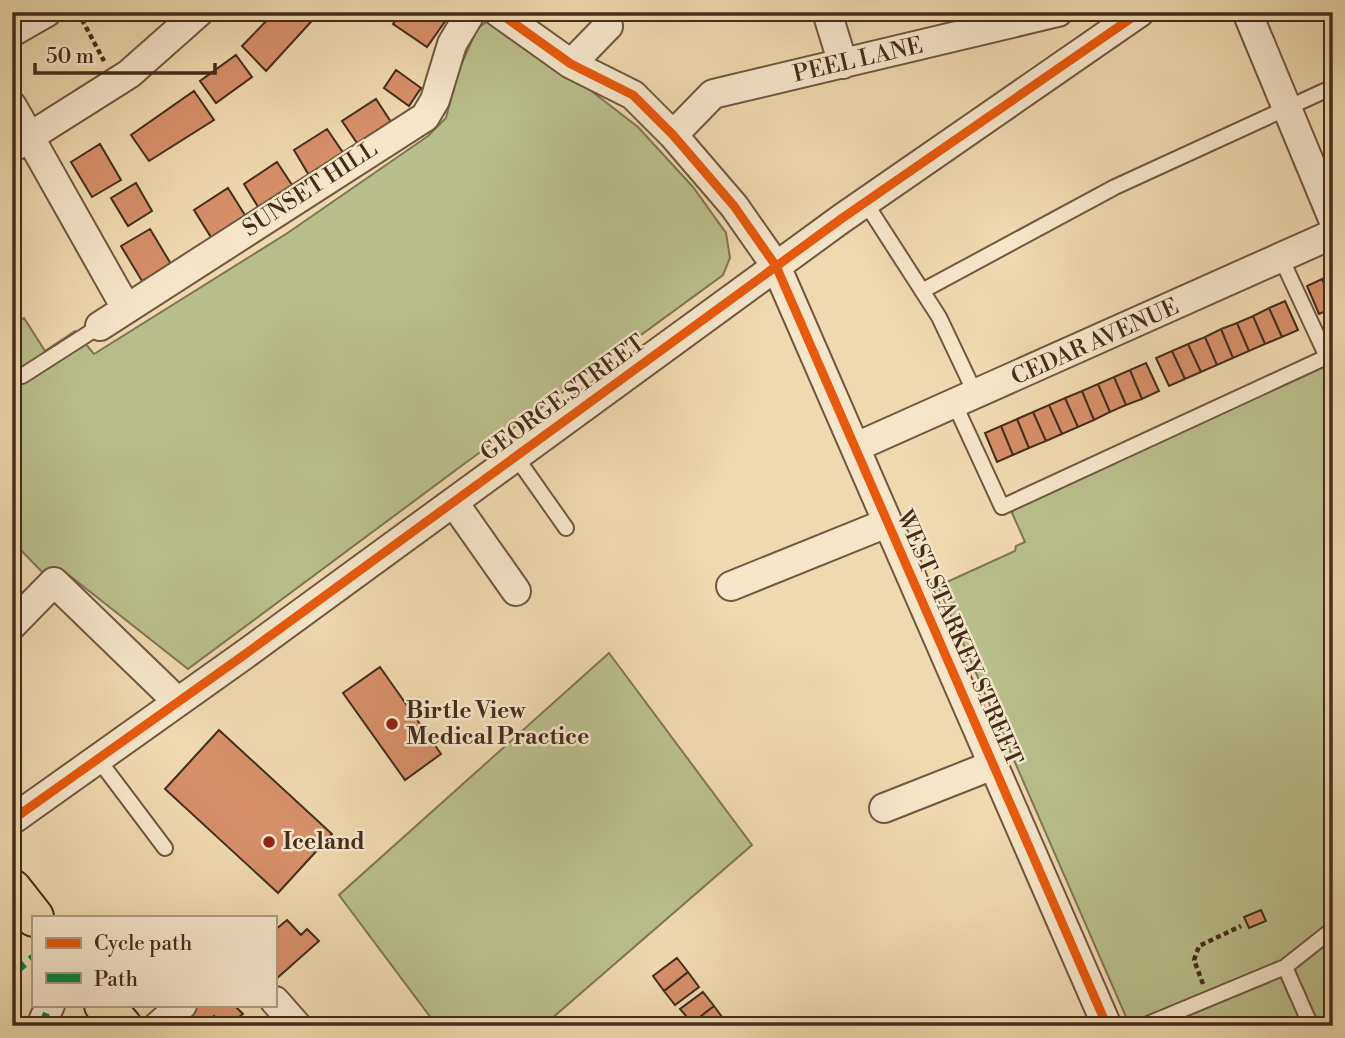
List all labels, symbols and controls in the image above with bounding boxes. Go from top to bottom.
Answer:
street label: PEEL LANE [790,31,926,89]
scale bar [35,32,215,76]
text: 50 m [46,44,94,70]
street label: SUNSET HILL [238,135,382,243]
street label: CEDAR AVENUE [1007,293,1183,391]
street label: GEORGE STREET [475,329,651,467]
street label: WEST STARKEY STREET [890,505,1028,770]
place label: Birtle View Medical Practice [406,697,589,751]
marker: Birtle View Medical Practice [384,716,400,732]
place label: Iceland [283,828,365,856]
marker: Iceland [261,834,277,850]
legend [32,916,276,1006]
text: Cycle path [94,931,193,957]
text: Path [94,967,139,993]

